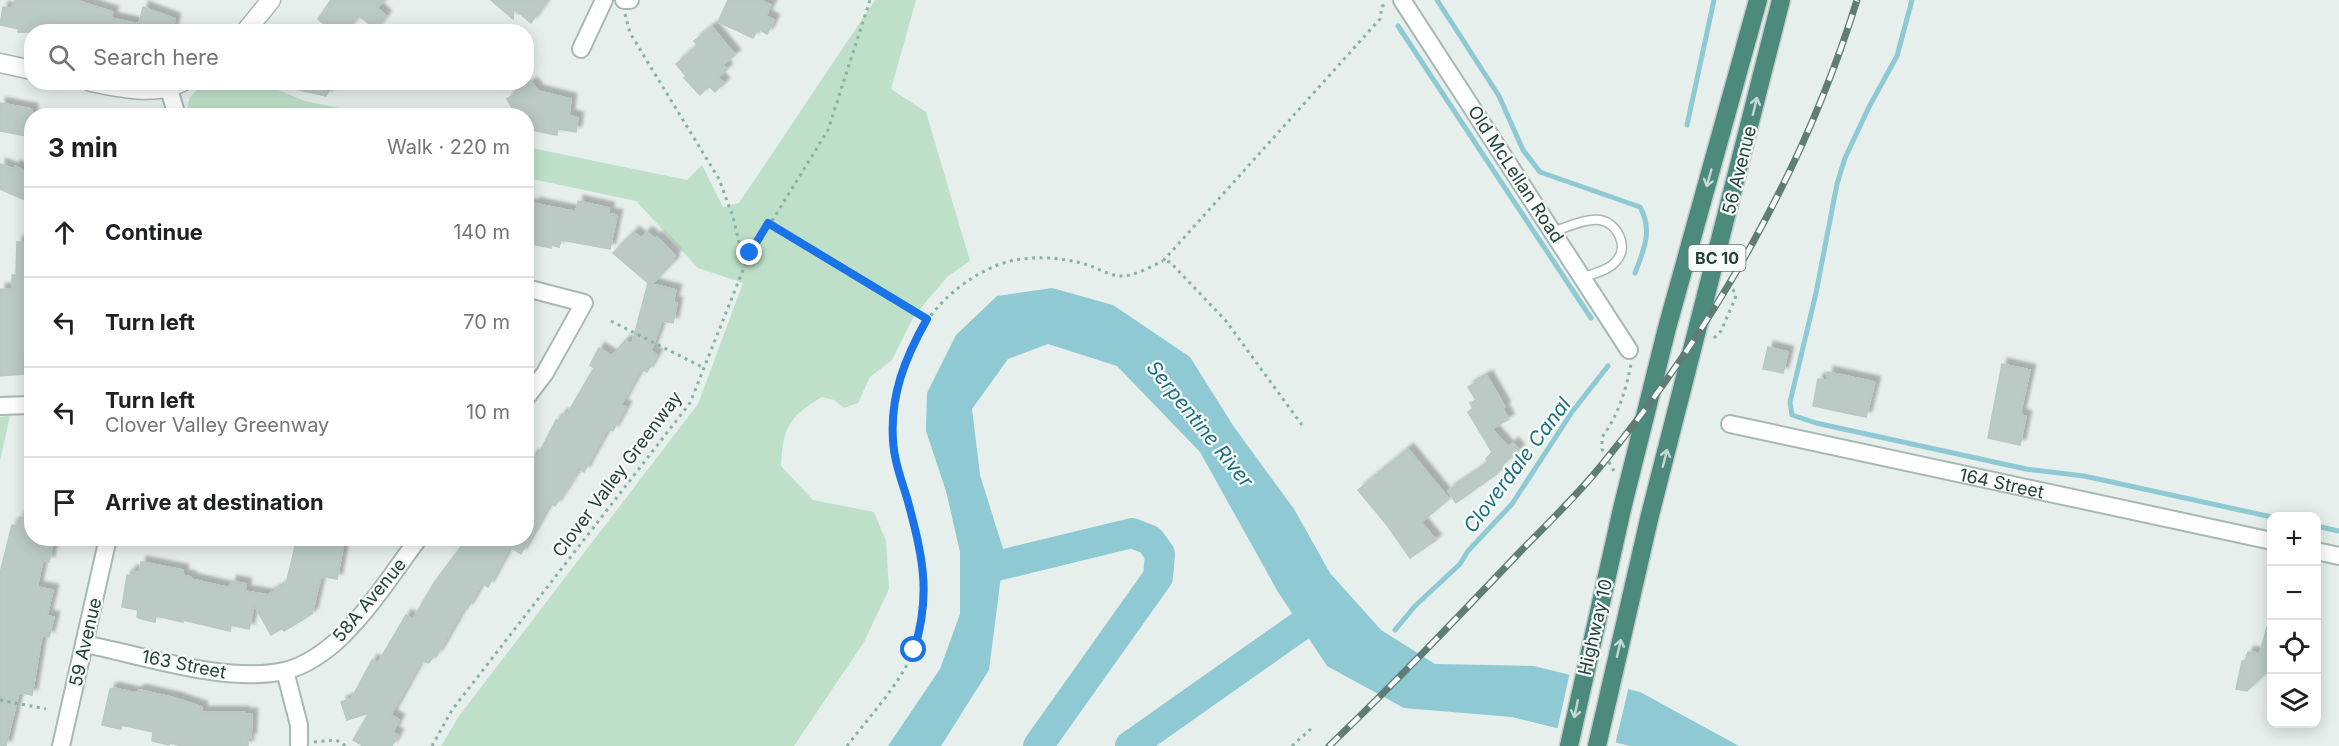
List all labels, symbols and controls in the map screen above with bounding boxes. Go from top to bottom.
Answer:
search box [24,24,534,90]
icon: search [45,41,78,74]
text: Search here [93,44,219,70]
one-way arrow [1749,97,1761,116]
street label: Old McLellan Road [1464,101,1568,247]
street label: 56 Avenue [1718,124,1760,216]
text: 3 min [48,132,118,163]
text: Walk · 220 m [387,135,510,159]
one-way arrow [1702,168,1714,187]
icon: ahead [48,216,81,249]
text: Continue [105,219,203,245]
text: 140 m [453,220,510,244]
route end [736,239,762,265]
road number: BC 10 [1688,245,1746,271]
icon: left [48,306,81,339]
text: Turn left [105,309,195,335]
text: 70 m [463,310,510,334]
water label: Serpentine River [1142,356,1259,492]
text: Turn left [105,387,195,413]
street label: Clover Valley Greenway [548,387,686,561]
water label: Cloverdale Canal [1458,393,1576,537]
icon: left [48,396,81,429]
text: 10 m [466,400,510,424]
text: Clover Valley Greenway [105,413,329,437]
one-way arrow [1659,449,1671,468]
street label: 164 Street [1957,463,2046,502]
icon: arrive [48,486,81,519]
text: Arrive at destination [105,489,324,515]
map controls [2267,512,2321,728]
button: + [2267,512,2321,566]
street label: 58A Avenue [328,554,410,646]
button: − [2267,566,2321,620]
street label: Highway 10 [1574,577,1616,677]
street label: 59 Avenue [65,596,105,688]
button: locate [2267,620,2321,674]
route start [900,636,926,662]
one-way arrow [1614,639,1626,658]
street label: 163 Street [140,646,228,682]
button: layers [2267,674,2321,728]
one-way arrow [1570,699,1582,718]

